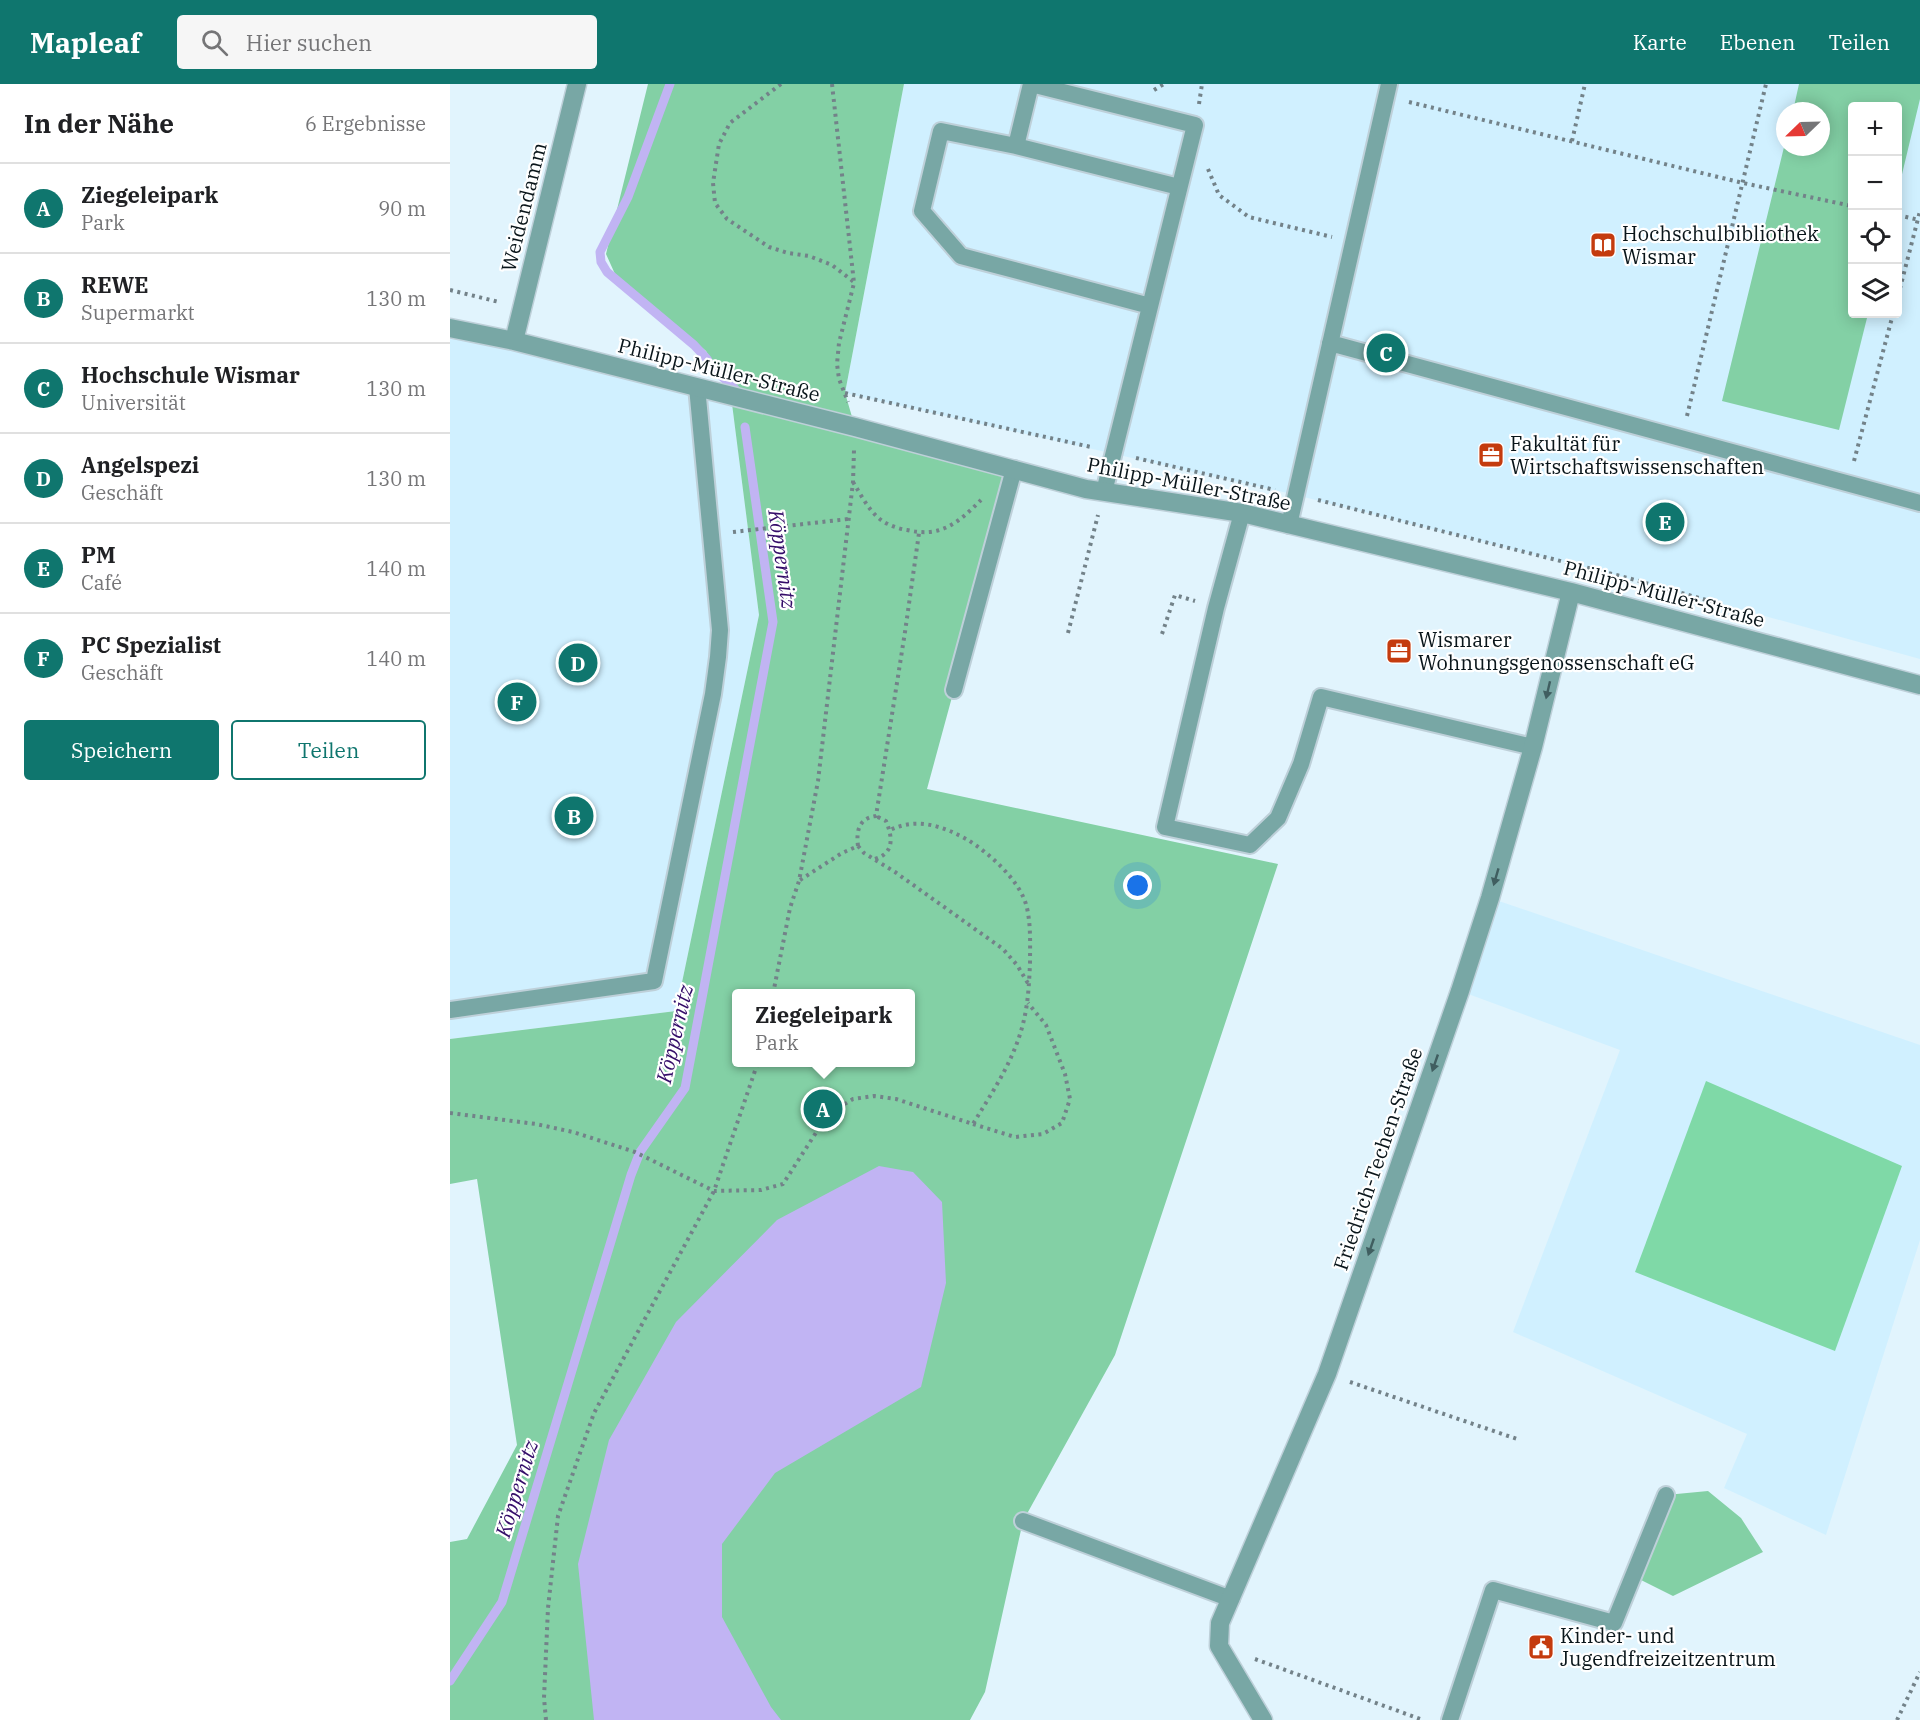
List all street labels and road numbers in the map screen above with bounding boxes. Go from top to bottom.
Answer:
street label: Weidendamm [494,139,553,274]
street label: Philipp-Müller-Straße [615,331,823,408]
street label: Philipp-Müller-Straße [1085,450,1293,517]
street label: Philipp-Müller-Straße [1561,554,1768,633]
street label: Friedrich-Techen-Straße [1327,1044,1428,1274]

